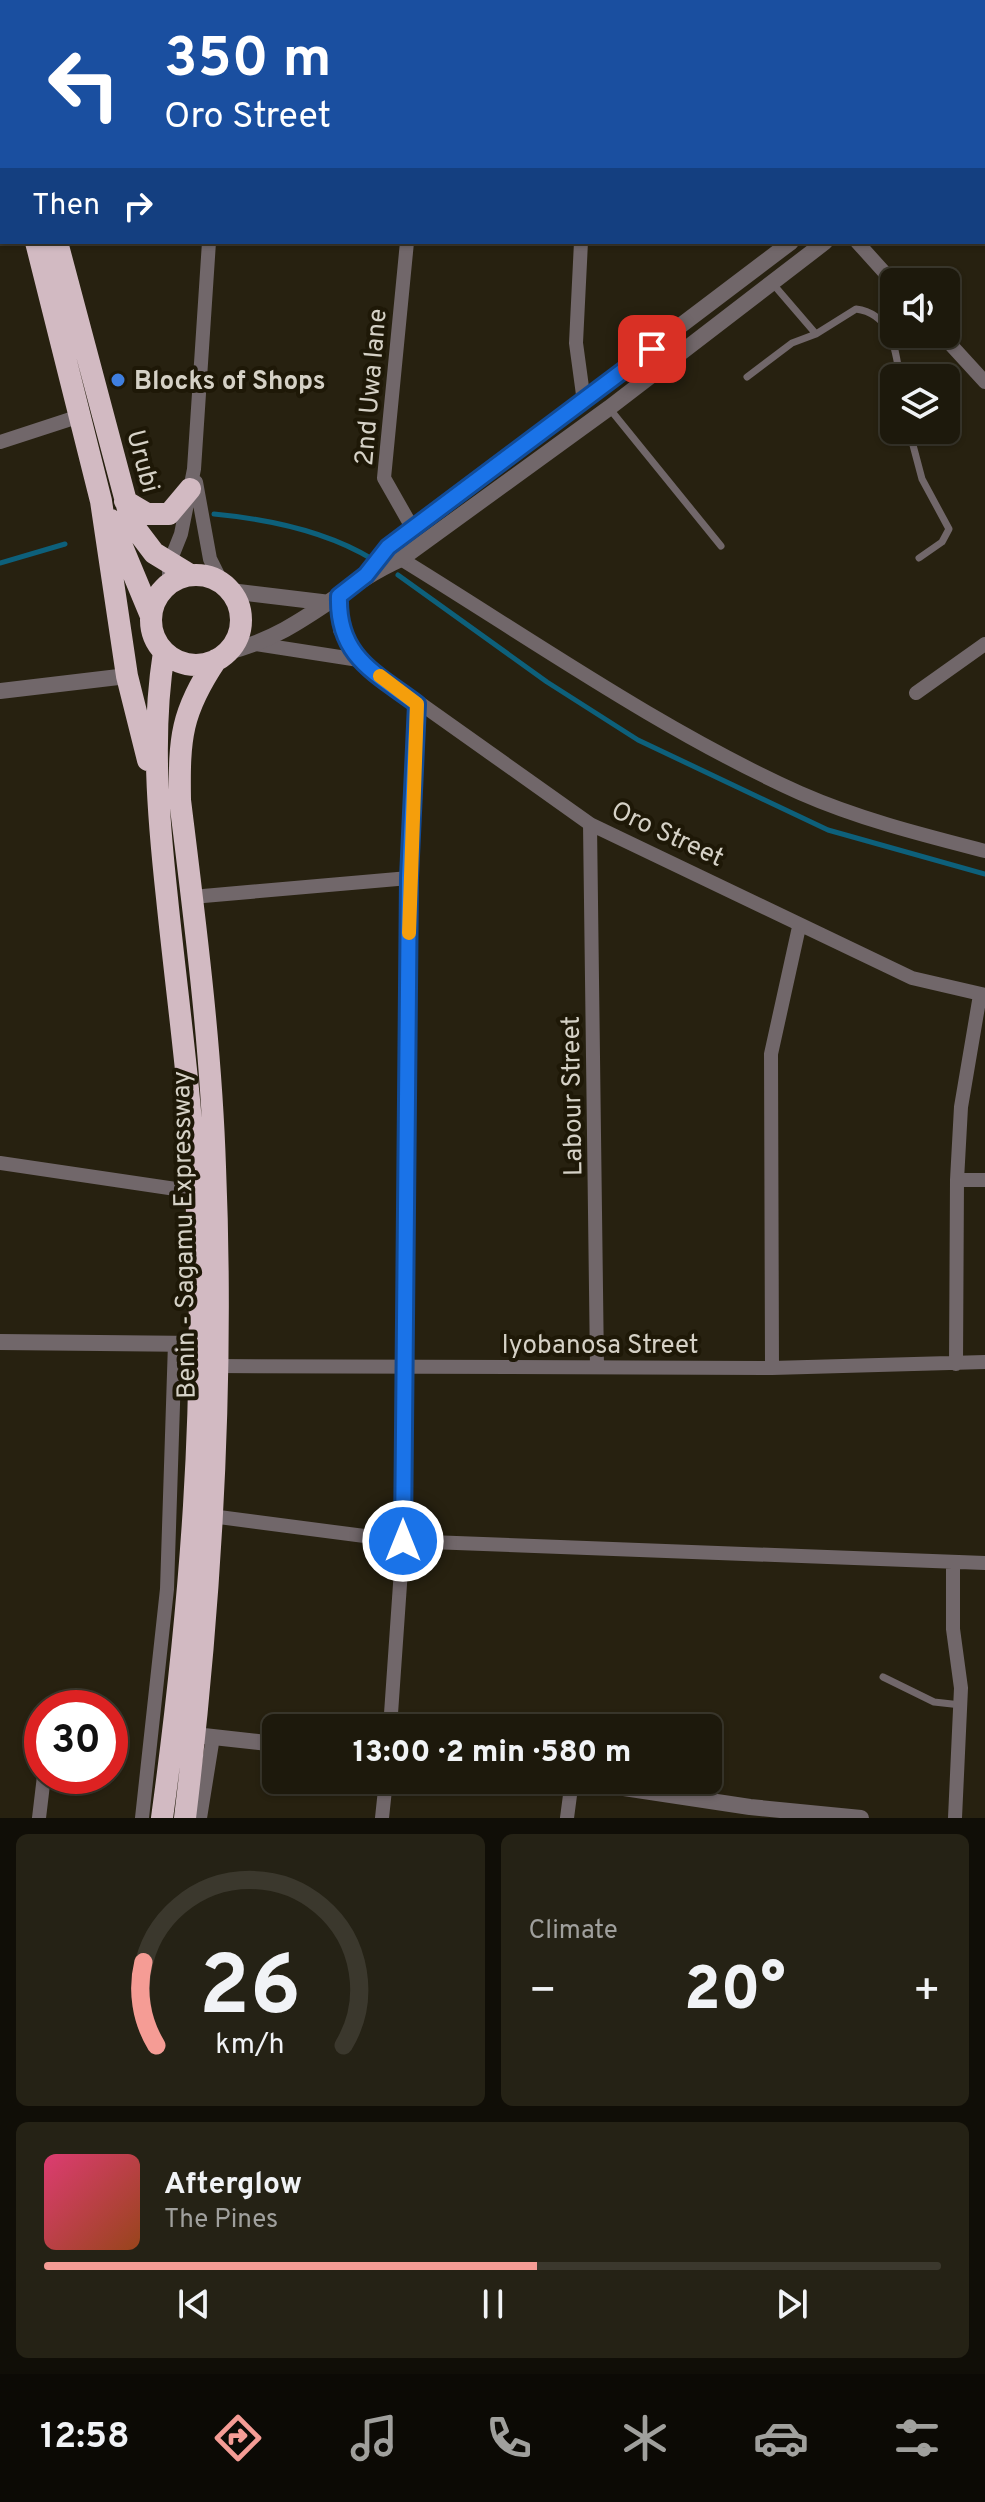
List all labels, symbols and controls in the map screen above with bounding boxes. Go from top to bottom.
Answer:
text: 350 m [164,26,332,96]
icon: left [32,32,136,136]
text: Oro Street [164,95,331,141]
icon: right [116,184,160,228]
text: Then [32,188,100,225]
map controls [880,268,960,444]
button: sound [880,268,960,348]
street label: 2nd Uwa lane [349,307,396,467]
pin [618,315,686,383]
icon: arrive [630,327,674,371]
button: layers [880,364,960,444]
place label: Blocks of Shops [134,366,326,399]
marker: Blocks of Shops [109,371,127,389]
street label: Urubi [117,427,166,497]
street label: Oro Street [605,795,729,876]
street label: Labour Street [556,1015,591,1176]
street label: Benin - Sagamu Expressway [166,1071,205,1399]
street label: Iyobanosa Street [501,1330,699,1363]
position arrow [361,1499,445,1583]
speed limit sign: 30 [24,1690,128,1794]
text: 13:00 · 2 min · 580 m [353,1735,631,1772]
text: Climate [529,1915,618,1948]
text: 26 [199,1939,301,2044]
text: 20° [684,1955,786,2031]
text: − [529,1965,557,2021]
text: + [913,1965,941,2021]
text: km/h [216,2028,285,2064]
text: Afterglow [164,2167,302,2204]
text: The Pines [164,2204,278,2237]
icon: previous [172,2282,216,2326]
icon: pause [471,2282,515,2326]
icon: next [770,2282,814,2326]
icon: directions [210,2410,266,2466]
icon: music [346,2410,402,2466]
icon: phone [481,2410,537,2466]
icon: climate [617,2410,673,2466]
icon: car [753,2410,809,2466]
icon: filters [889,2410,945,2466]
text: 12:58 [40,2415,130,2461]

